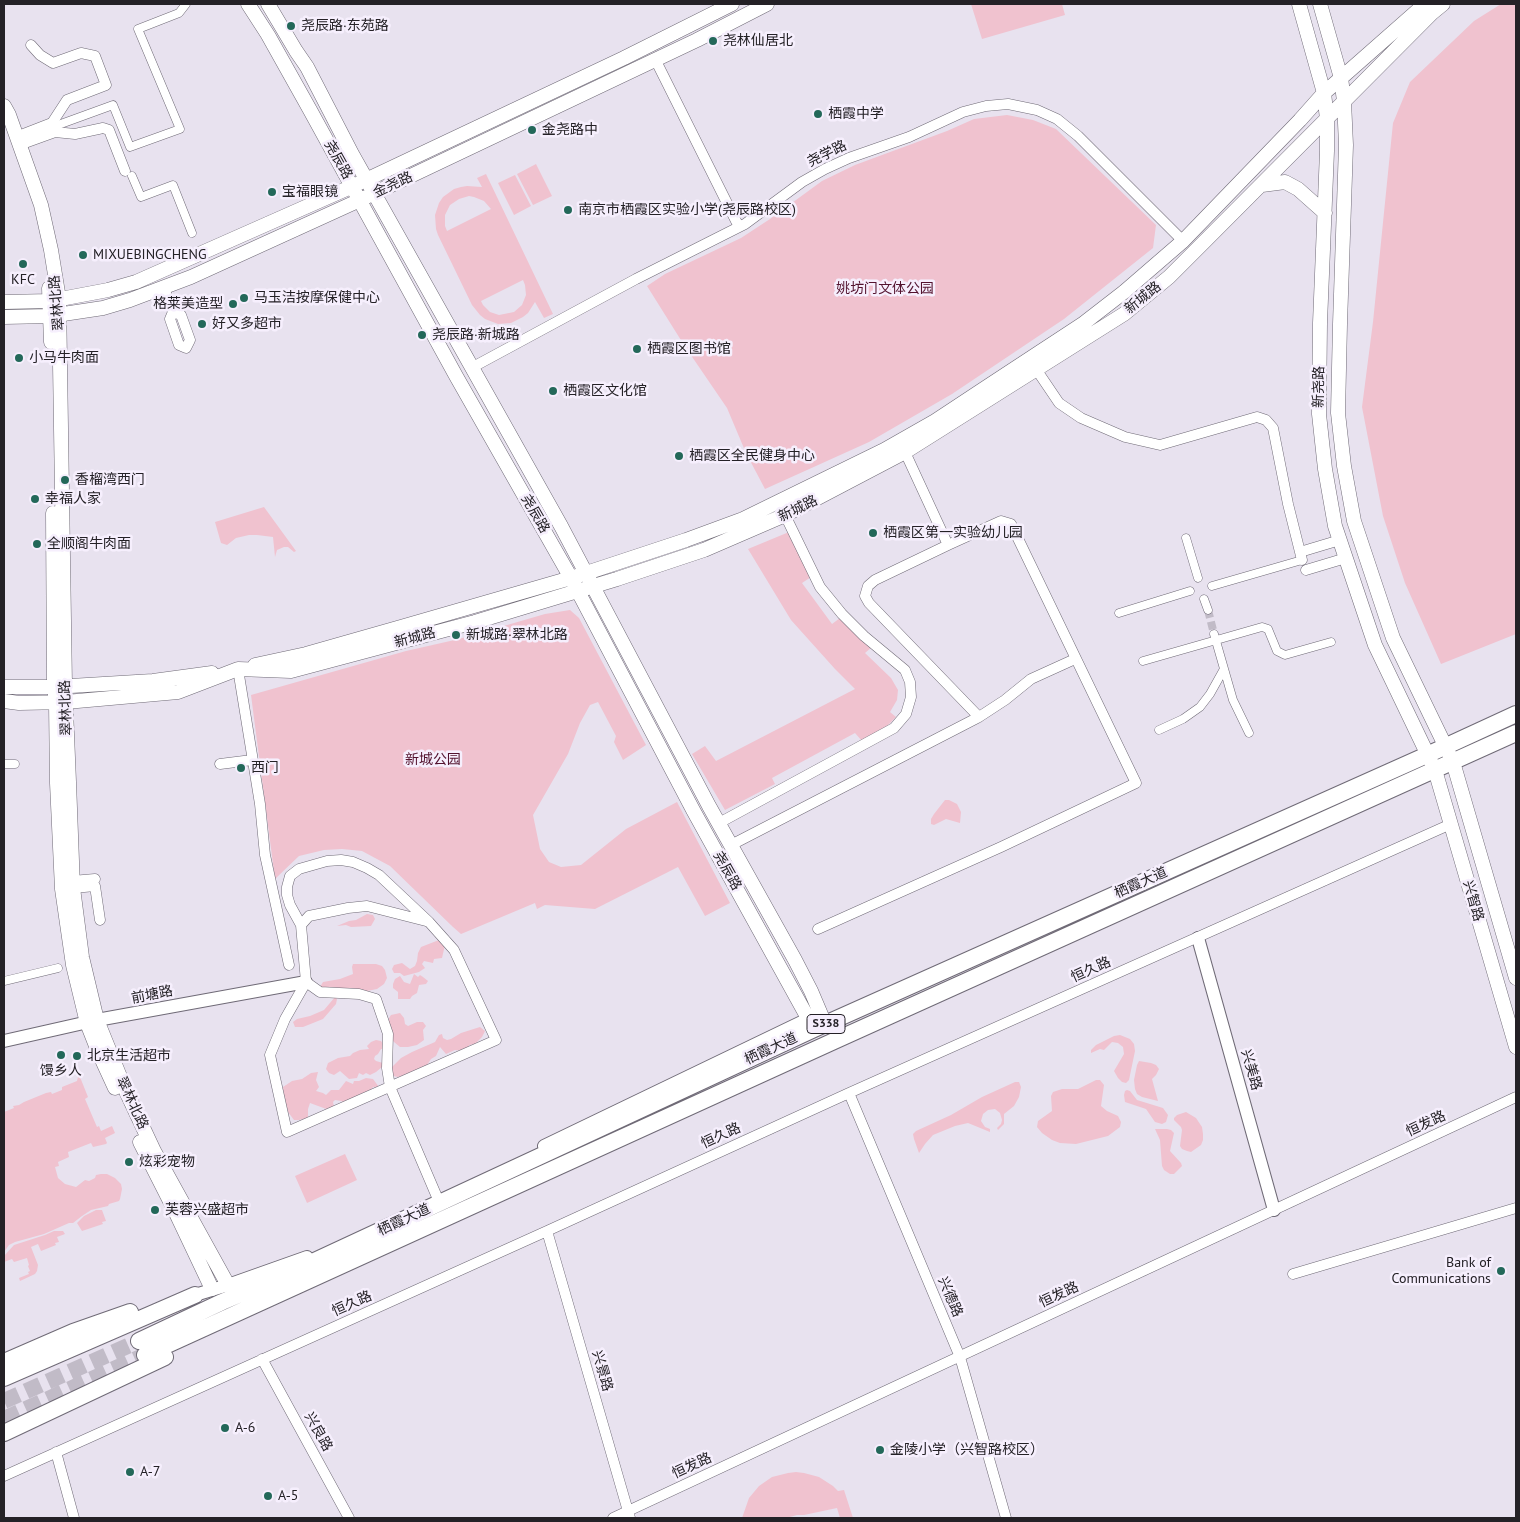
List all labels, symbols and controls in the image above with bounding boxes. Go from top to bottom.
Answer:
place label: 尧辰路·东苑路 [301,18,389,34]
marker: 尧辰路·东苑路 [285,20,297,32]
place label: 尧林仙居北 [723,33,793,49]
marker: 尧林仙居北 [707,35,719,47]
place label: 栖霞中学 [828,106,884,122]
marker: 栖霞中学 [812,108,824,120]
place label: 金尧路中 [542,122,598,138]
marker: 金尧路中 [526,124,538,136]
street label: 尧学路 [804,137,850,171]
street label: 尧辰路 [320,138,356,182]
street label: 金尧路 [370,169,416,201]
place label: 宝福眼镜 [282,184,338,200]
marker: 宝福眼镜 [266,186,278,198]
place label: 南京市栖霞区实验小学(尧辰路校区) [578,202,796,218]
marker: 南京市栖霞区实验小学(尧辰路校区) [562,204,574,216]
place label: MIXUEBINGCHENG [93,247,207,263]
marker: MIXUEBINGCHENG [77,249,89,261]
marker: KFC [17,258,29,270]
place label: KFC [11,272,35,288]
street label: 翠林北路 [46,274,68,332]
street label: 新城路 [1121,278,1165,318]
park label: 姚坊门文体公园 [836,281,934,297]
place label: 马玉洁按摩保健中心 [254,290,380,306]
marker: 马玉洁按摩保健中心 [238,292,250,304]
place label: 格莱美造型 [153,296,223,312]
marker: 格莱美造型 [227,298,239,310]
place label: 好又多超市 [212,316,282,332]
marker: 好又多超市 [196,318,208,330]
place label: 尧辰路·新城路 [432,327,520,343]
marker: 尧辰路·新城路 [416,329,428,341]
place label: 栖霞区图书馆 [647,341,731,357]
marker: 栖霞区图书馆 [631,343,643,355]
place label: 小马牛肉面 [29,350,99,366]
marker: 小马牛肉面 [13,352,25,364]
street label: 新尧路 [1310,366,1328,408]
place label: 栖霞区文化馆 [563,383,647,399]
marker: 栖霞区文化馆 [547,385,559,397]
place label: 栖霞区全民健身中心 [689,448,815,464]
marker: 栖霞区全民健身中心 [673,450,685,462]
place label: 香榴湾西门 [75,472,145,488]
marker: 香榴湾西门 [59,474,71,486]
place label: 幸福人家 [45,491,101,507]
street label: 尧辰路 [517,492,553,536]
street label: 新城路 [775,492,821,526]
marker: 幸福人家 [29,493,41,505]
place label: 栖霞区第一实验幼儿园 [883,525,1023,541]
marker: 栖霞区第一实验幼儿园 [867,527,879,539]
place label: 全顺阁牛肉面 [47,536,131,552]
marker: 全顺阁牛肉面 [31,538,43,550]
street label: 新城路 [393,624,437,652]
place label: 新城路·翠林北路 [466,627,568,643]
marker: 新城路·翠林北路 [450,629,462,641]
street label: 翠林北路 [57,680,75,736]
park label: 新城公园 [405,752,461,768]
place label: 西门 [251,760,279,776]
marker: 西门 [235,762,247,774]
street label: 尧辰路 [709,849,745,893]
street label: 栖霞大道 [1112,864,1170,902]
street label: 兴智路 [1459,878,1487,924]
street label: 恒久路 [1068,954,1114,986]
street label: 前塘路 [130,983,174,1007]
road number: S338 [807,1014,845,1034]
street label: 栖霞大道 [742,1030,800,1068]
street label: 兴美路 [1237,1047,1265,1093]
place label: 北京生活超市 [87,1048,171,1064]
marker: 馒乡人 [55,1049,67,1061]
marker: 北京生活超市 [71,1050,83,1062]
place label: 馒乡人 [40,1063,82,1079]
street label: 翠林北路 [113,1074,151,1132]
street label: 恒发路 [1403,1108,1449,1140]
street label: 恒久路 [698,1120,744,1152]
place label: 炫彩宠物 [139,1154,195,1170]
marker: 炫彩宠物 [123,1156,135,1168]
street label: 栖霞大道 [375,1201,433,1239]
place label: 芙蓉兴盛超市 [165,1202,249,1218]
marker: 芙蓉兴盛超市 [149,1204,161,1216]
place label: Bank of Communications [1391,1255,1491,1288]
marker: Bank of Communications [1495,1265,1507,1277]
street label: 兴德路 [934,1274,966,1320]
street label: 恒发路 [1036,1279,1082,1311]
street label: 恒久路 [329,1288,375,1320]
street label: 兴景路 [588,1348,616,1394]
street label: 兴良路 [300,1410,336,1454]
place label: A-6 [235,1420,255,1436]
marker: A-6 [219,1422,231,1434]
place label: 金陵小学（兴智路校区） [890,1442,1044,1458]
marker: 金陵小学（兴智路校区） [874,1444,886,1456]
street label: 恒发路 [669,1450,715,1482]
place label: A-7 [140,1464,160,1480]
marker: A-7 [124,1466,136,1478]
place label: A-5 [278,1488,298,1504]
marker: A-5 [262,1490,274,1502]

